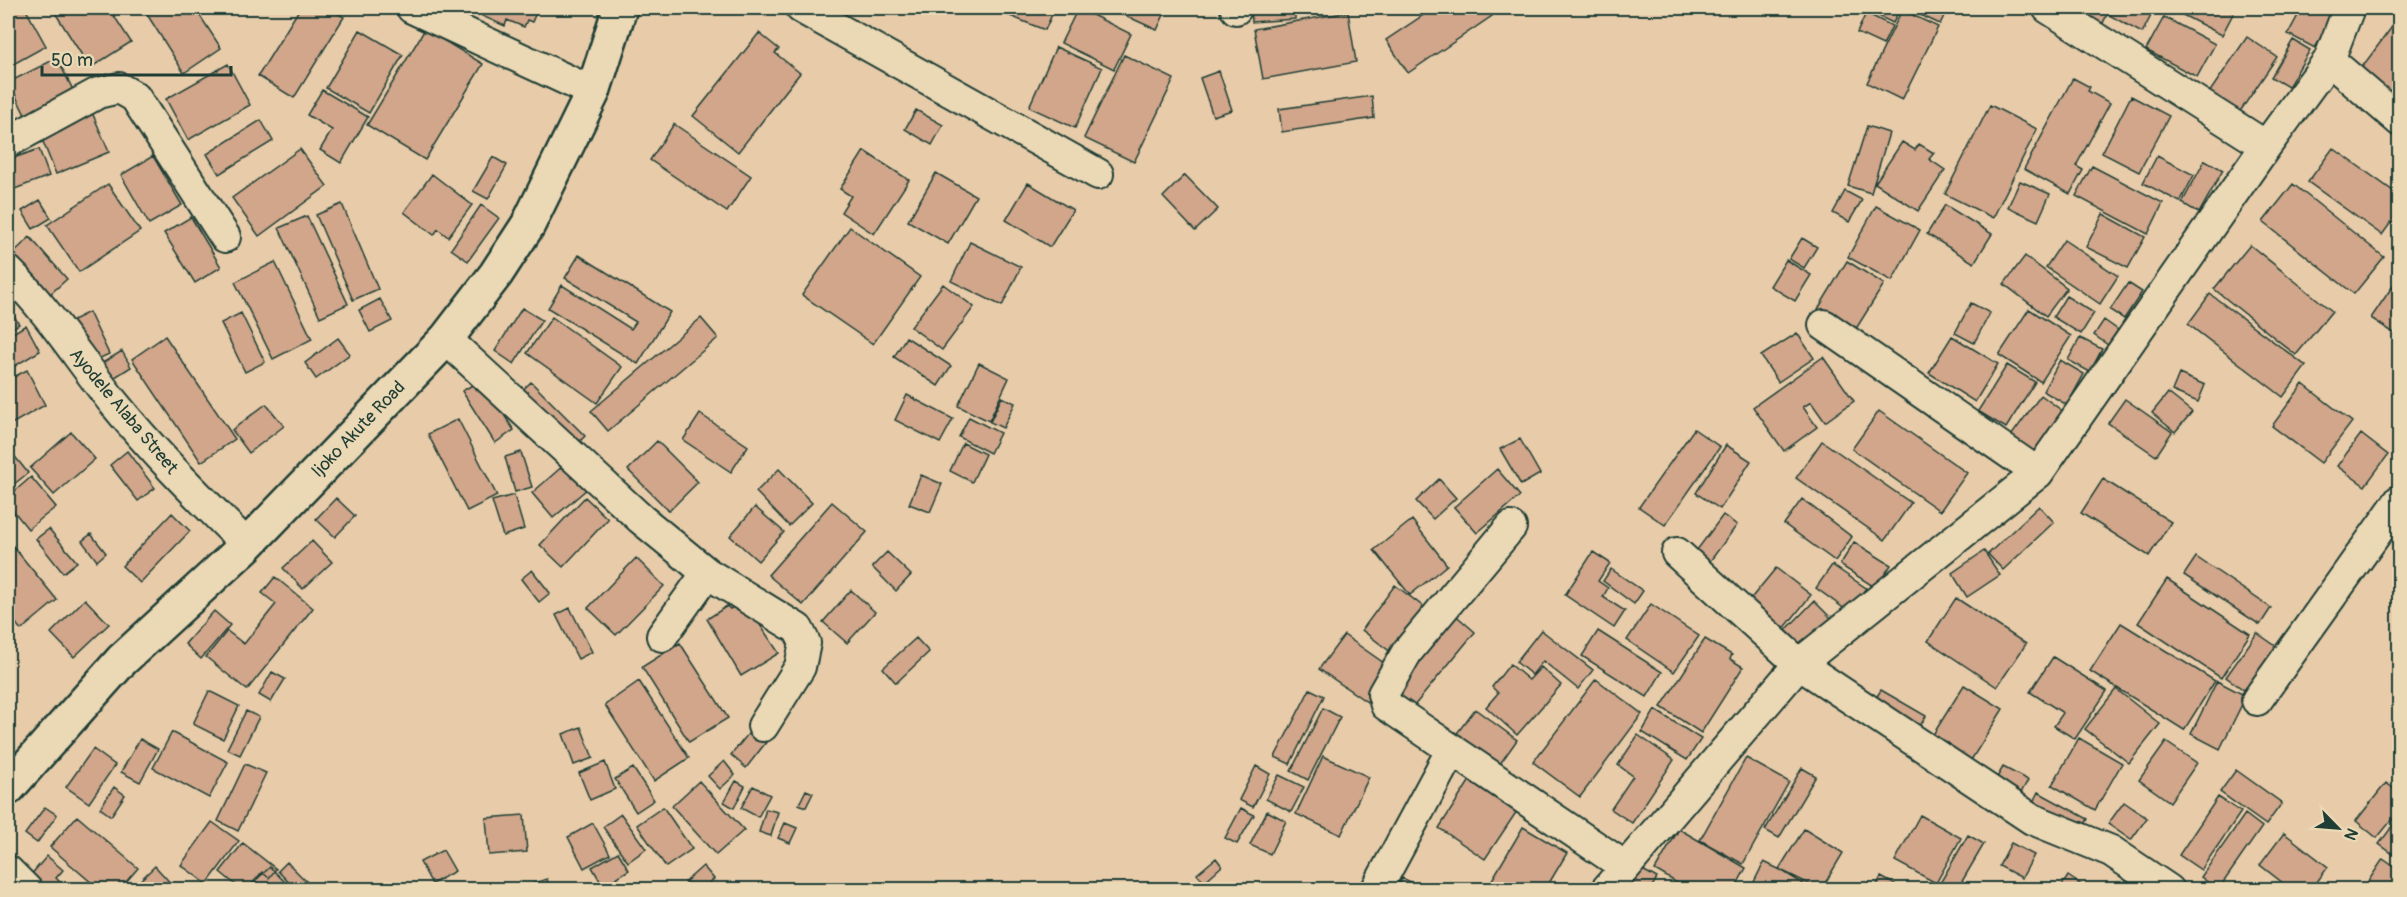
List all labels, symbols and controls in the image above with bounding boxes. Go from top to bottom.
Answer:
scale bar [42,39,231,77]
text: 50 m [51,49,93,72]
street label: Ayodele Alaba Street [64,344,184,480]
street label: Ijoko Akute Road [306,376,410,482]
north arrow [2308,798,2368,858]
text: N [2339,825,2362,843]

